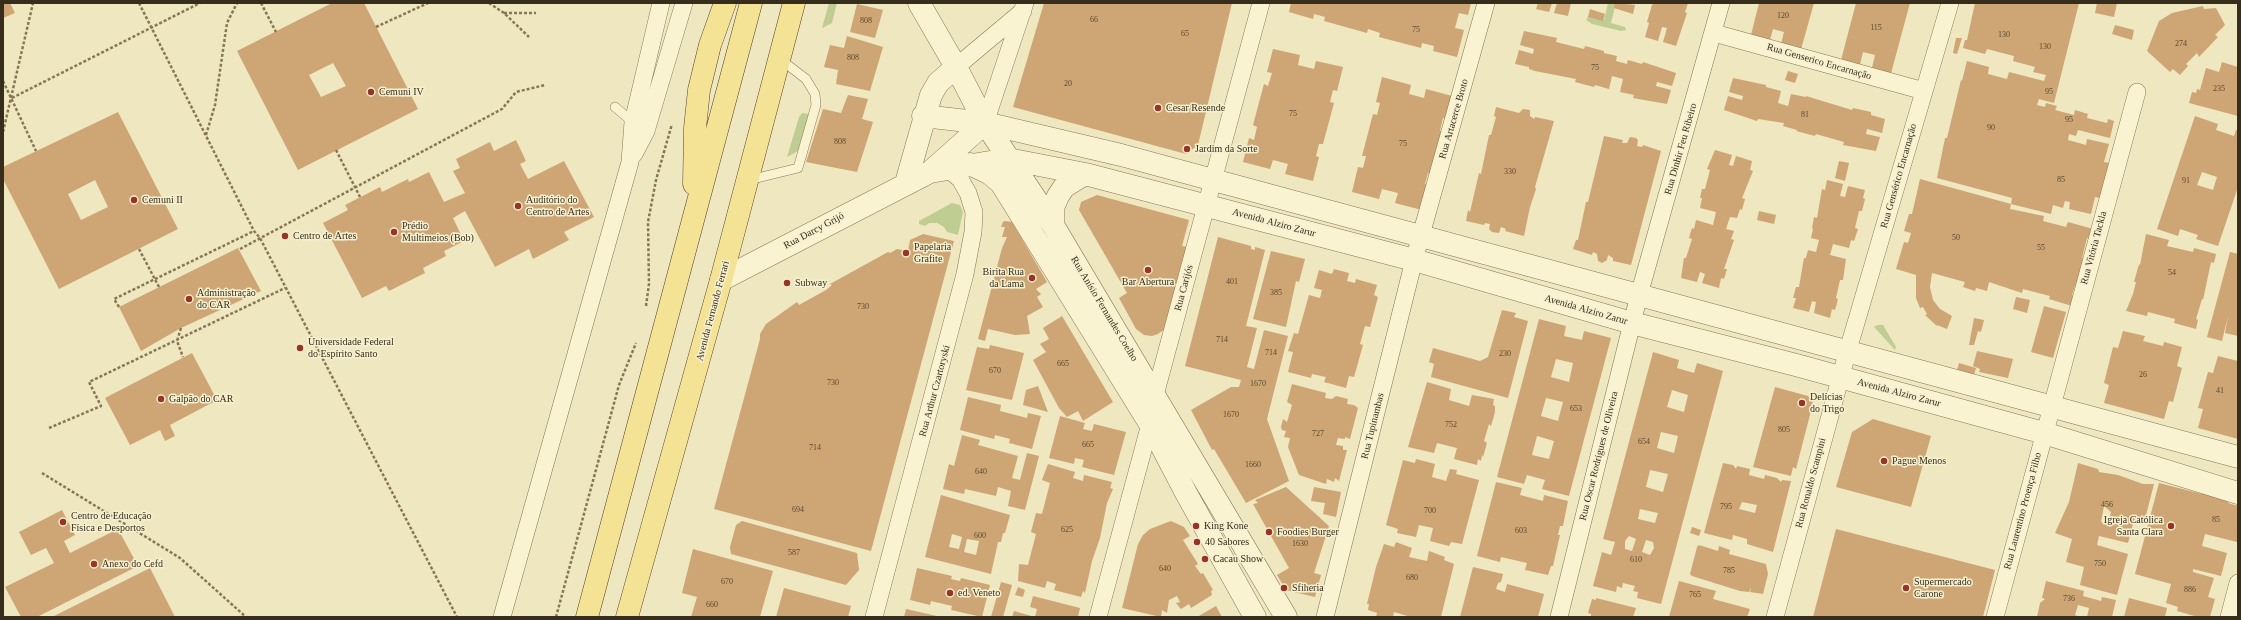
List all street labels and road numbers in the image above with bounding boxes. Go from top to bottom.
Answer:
street label: Rua Genserico Encarnação [1765,41,1873,83]
street label: Rua Artacerce Broto [1437,78,1471,160]
street label: Rua Dinhir Feu Ribeiro [1662,102,1700,196]
street label: Rua Gensérico Encarnação [1878,122,1920,230]
street label: Avenida Alziro Zarur [1231,206,1317,240]
street label: Rua Darcy Grijó [782,210,846,252]
street label: Rua Vitória Tackla [2078,210,2110,286]
street label: Rua Anísio Fernandes Coelho [1068,254,1140,364]
street label: Avenida Fernando Ferrari [694,260,732,362]
street label: Rua Carijós [1172,264,1196,312]
street label: Avenida Alziro Zarur [1543,292,1629,328]
street label: Rua Arthur Czartoryski [917,344,953,438]
street label: Avenida Alziro Zarur [1856,376,1942,410]
street label: Rua Oscar Rodrigues de Oliveira [1577,390,1621,522]
street label: Rua Tupinambas [1359,392,1387,460]
street label: Rua Ronaldo Scampini [1793,437,1829,529]
street label: Rua Laurentino Proença Filho [2002,451,2044,571]

